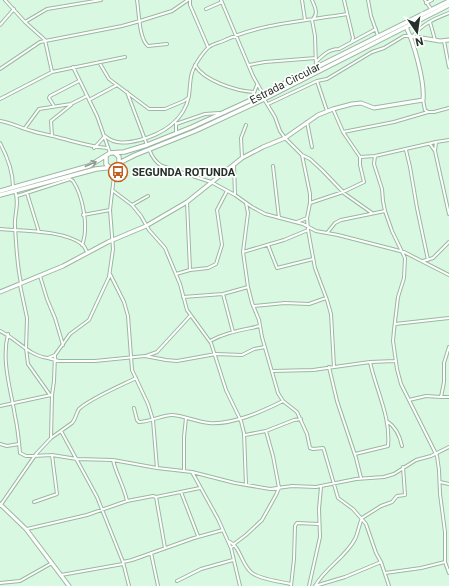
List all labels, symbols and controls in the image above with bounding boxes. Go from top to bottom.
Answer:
north arrow [397,12,437,52]
text: N [414,34,424,49]
street label: Estrada Circular [248,60,323,107]
one-way arrow [85,160,97,168]
bus stop icon: SEGUNDA ROTUNDA [107,161,129,183]
place label: SEGUNDA ROTUNDA [132,166,236,179]

